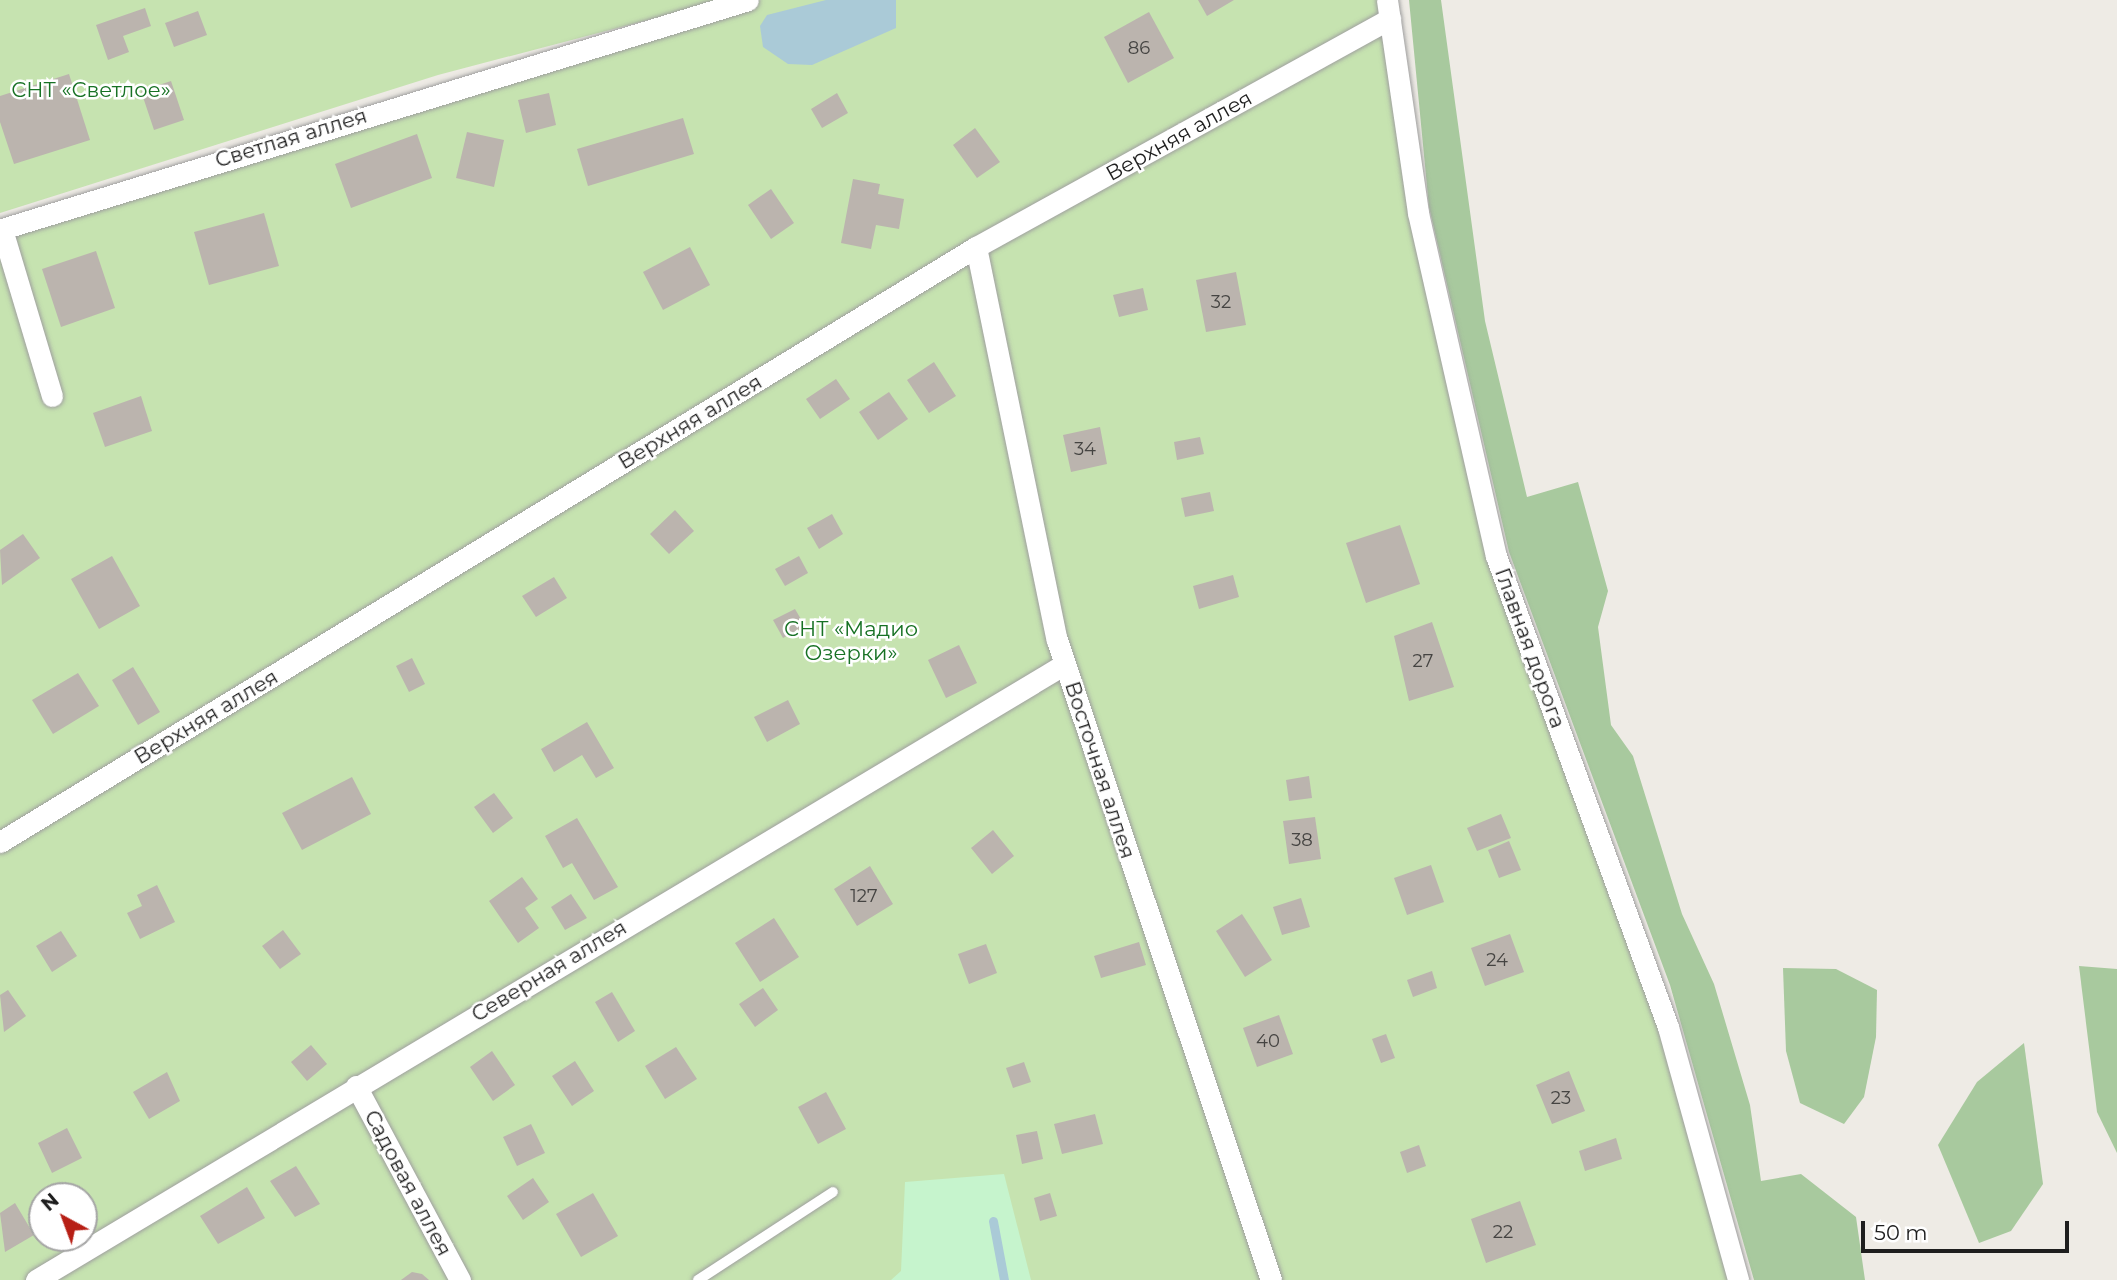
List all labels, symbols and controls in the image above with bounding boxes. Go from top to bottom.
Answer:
house number: 86 [1128,37,1150,59]
park label: СНТ «Светлое» [11,77,171,103]
street label: Верхняя аллея [1102,85,1256,187]
street label: Светлая аллея [212,103,370,173]
house number: 32 [1211,291,1231,313]
street label: Верхняя аллея [614,369,766,475]
house number: 34 [1074,438,1096,460]
street label: Главная дорога [1489,564,1571,732]
park label: СНТ «Мадио Озерки» [784,616,918,666]
house number: 27 [1413,650,1433,672]
street label: Верхняя аллея [130,664,282,770]
street label: Восточная аллея [1059,678,1141,862]
house number: 38 [1291,829,1313,851]
house number: 127 [850,885,878,907]
street label: Северная аллея [467,915,631,1027]
house number: 24 [1486,949,1508,971]
house number: 40 [1256,1030,1280,1052]
house number: 23 [1551,1087,1571,1109]
street label: Садовая аллея [359,1106,457,1260]
north arrow [28,1182,98,1252]
text: N [37,1189,64,1216]
scale bar [1865,1206,2073,1250]
text: 50 m [1874,1220,1928,1245]
house number: 22 [1493,1221,1513,1243]

